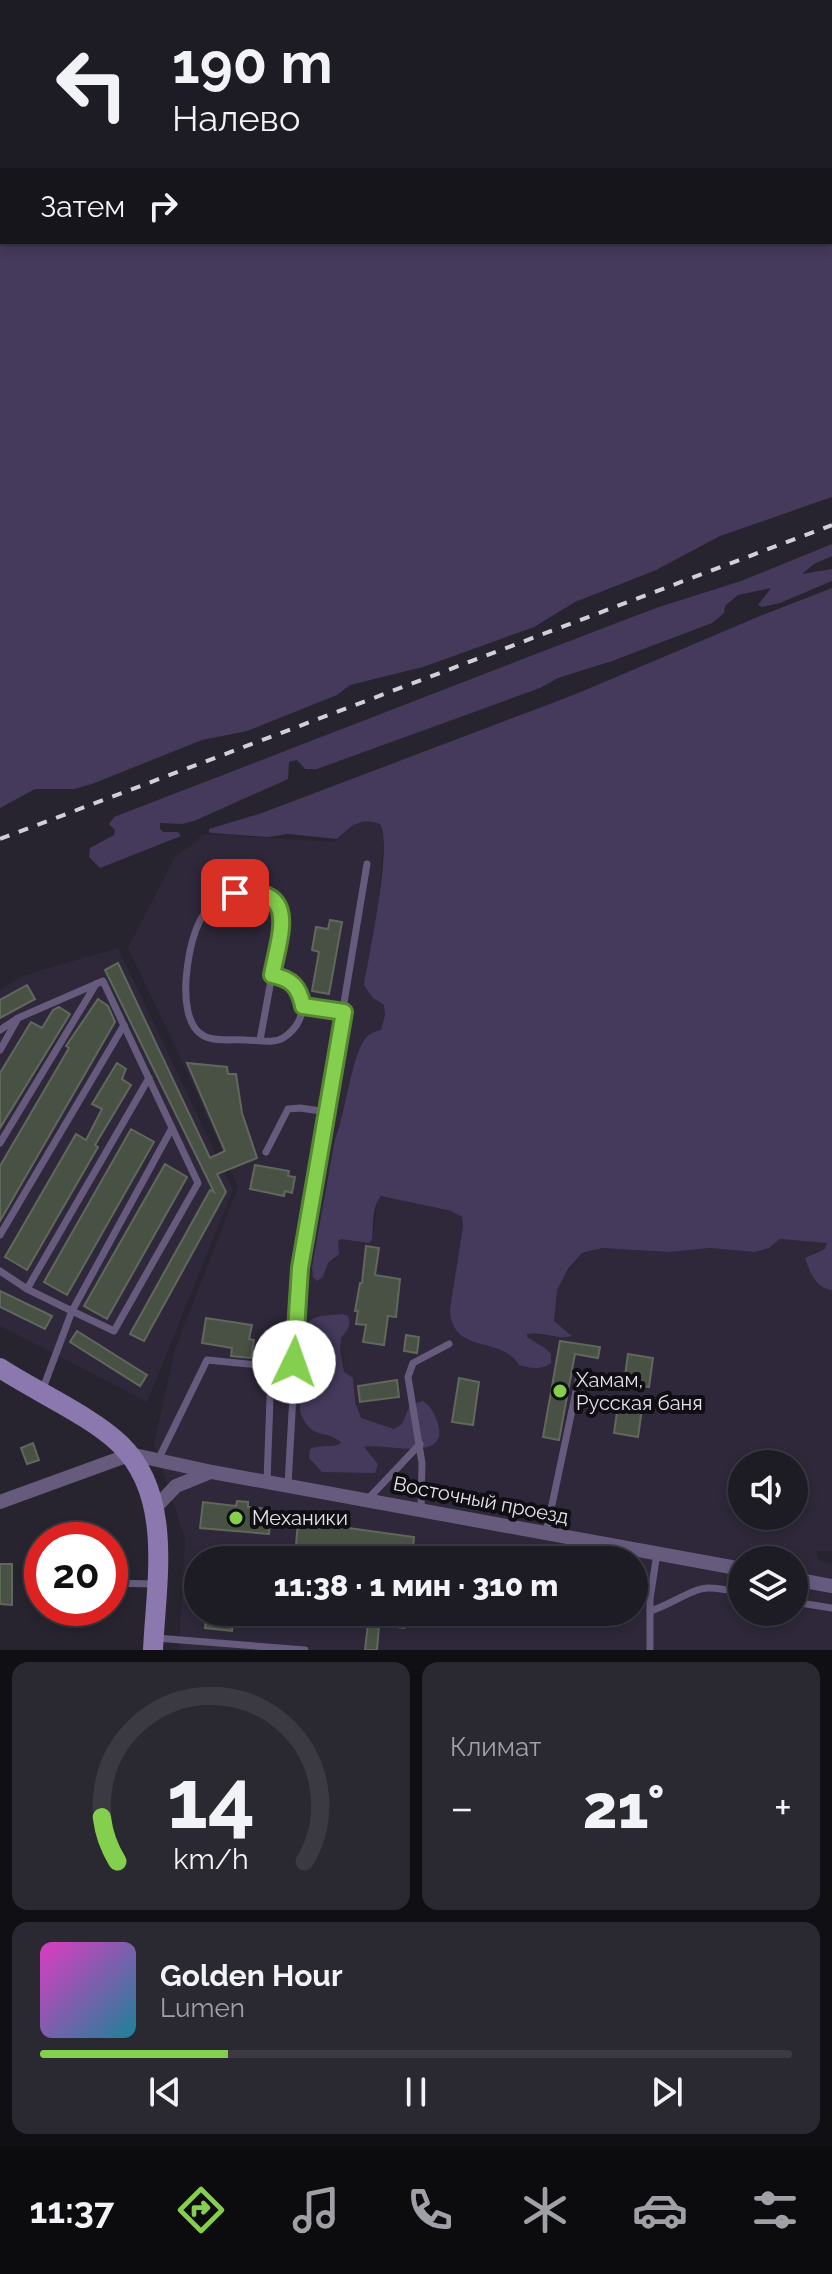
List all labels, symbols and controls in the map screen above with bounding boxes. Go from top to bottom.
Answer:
text: 190 m [172,30,333,96]
icon: left [40,32,144,136]
text: Налево [172,97,300,139]
icon: right [141,184,185,228]
text: Затем [40,189,125,224]
pin [201,859,269,927]
icon: arrive [213,871,257,915]
position arrow [252,1320,336,1404]
place label: Хамам, Русская баня [576,1368,703,1415]
marker: Хамам, Русская баня [551,1382,569,1400]
map controls [728,1450,808,1626]
button: sound [728,1450,808,1530]
street label: Восточный проезд [391,1471,571,1529]
place label: Механики [252,1506,348,1530]
marker: Механики [227,1509,245,1527]
speed limit sign: 20 [24,1522,128,1626]
button: layers [728,1546,808,1626]
text: 11:38 · 1 мин · 310 m [274,1568,558,1603]
text: Климат [450,1732,541,1762]
text: 14 [167,1750,255,1847]
text: 21° [583,1772,665,1842]
text: − [450,1782,474,1833]
text: + [774,1782,792,1833]
text: km/h [173,1842,249,1876]
text: Golden Hour [160,1958,343,1993]
text: Lumen [160,1993,245,2023]
icon: previous [143,2070,187,2114]
icon: pause [394,2070,438,2114]
icon: next [645,2070,689,2114]
icon: directions [173,2182,229,2238]
icon: music [288,2182,344,2238]
icon: phone [402,2182,458,2238]
icon: climate [517,2182,573,2238]
icon: car [632,2182,688,2238]
icon: filters [747,2182,803,2238]
text: 11:37 [29,2189,114,2231]

